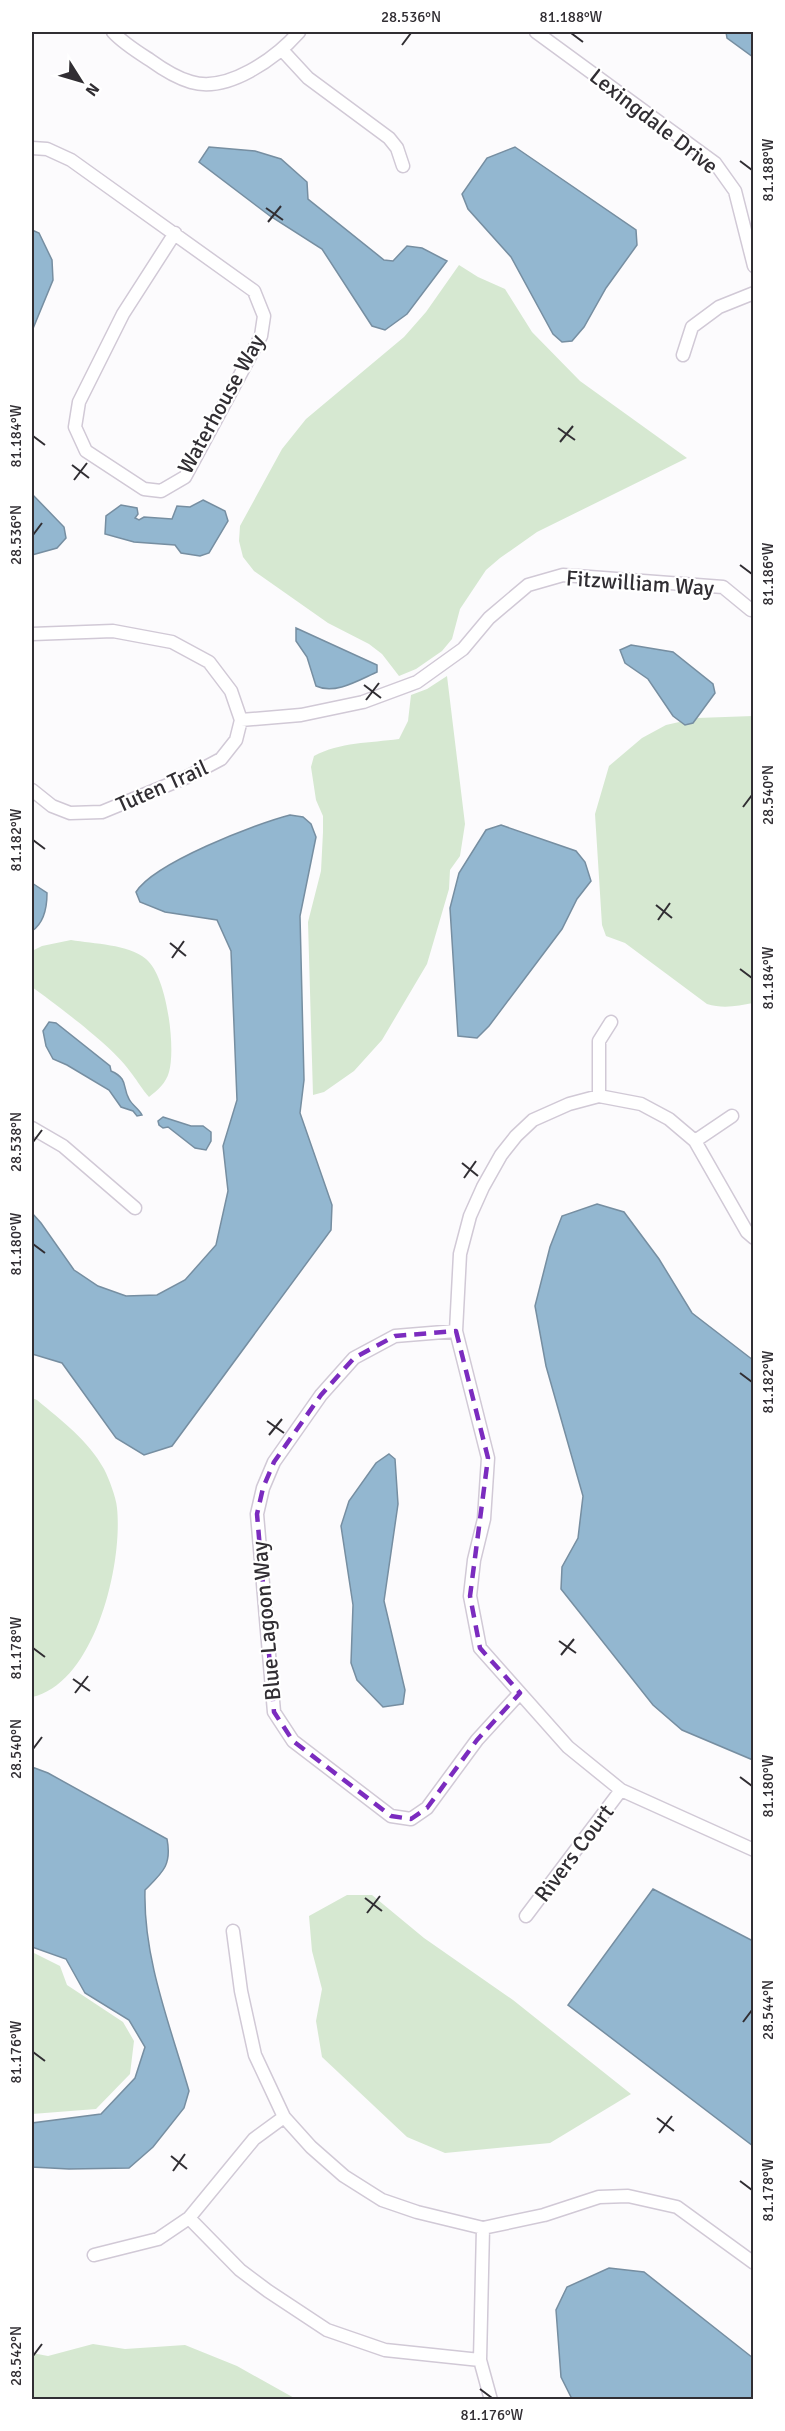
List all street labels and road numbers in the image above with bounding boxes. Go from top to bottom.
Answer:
street label: Lexingdale Drive [584,62,724,180]
street label: Waterhouse Way [172,329,271,479]
street label: Fitzwilliam Way [565,564,716,602]
street label: Tuten Trail [112,754,212,818]
street label: Blue Lagoon Way [246,1539,286,1702]
street label: Rivers Court [529,1799,620,1907]

